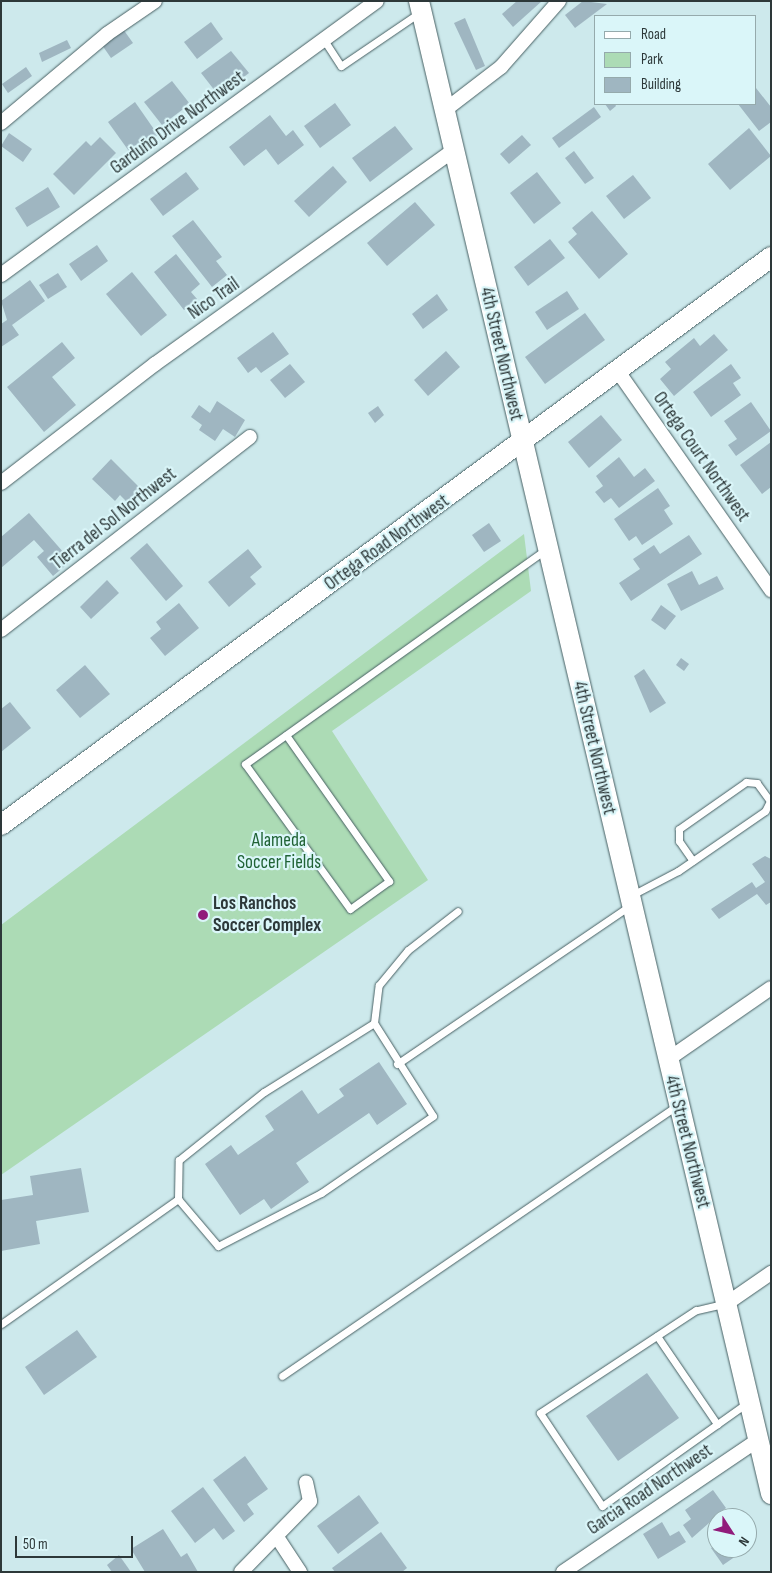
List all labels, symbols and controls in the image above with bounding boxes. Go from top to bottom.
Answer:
legend [594,15,757,105]
text: Road [641,25,666,44]
text: Park [641,50,663,69]
street label: Garduño Drive Northwest [106,66,250,180]
text: Building [641,75,681,94]
street label: Nico Trail [184,273,244,325]
street label: 4th Street Northwest [475,285,527,423]
street label: Ortega Court Northwest [648,388,754,526]
street label: Tierra del Sol Northwest [47,463,181,575]
street label: Ortega Road Northwest [320,490,454,596]
street label: 4th Street Northwest [568,679,620,817]
park label: Alameda Soccer Fields [237,830,321,874]
place label: Los Ranchos Soccer Complex [213,893,321,937]
marker: Los Ranchos Soccer Complex [197,909,209,921]
street label: 4th Street Northwest [659,1073,715,1211]
street label: Garcia Road Northwest [583,1440,717,1540]
north arrow [707,1508,757,1558]
scale bar [18,1526,135,1558]
text: N [735,1533,753,1549]
text: 50 m [23,1535,48,1554]

